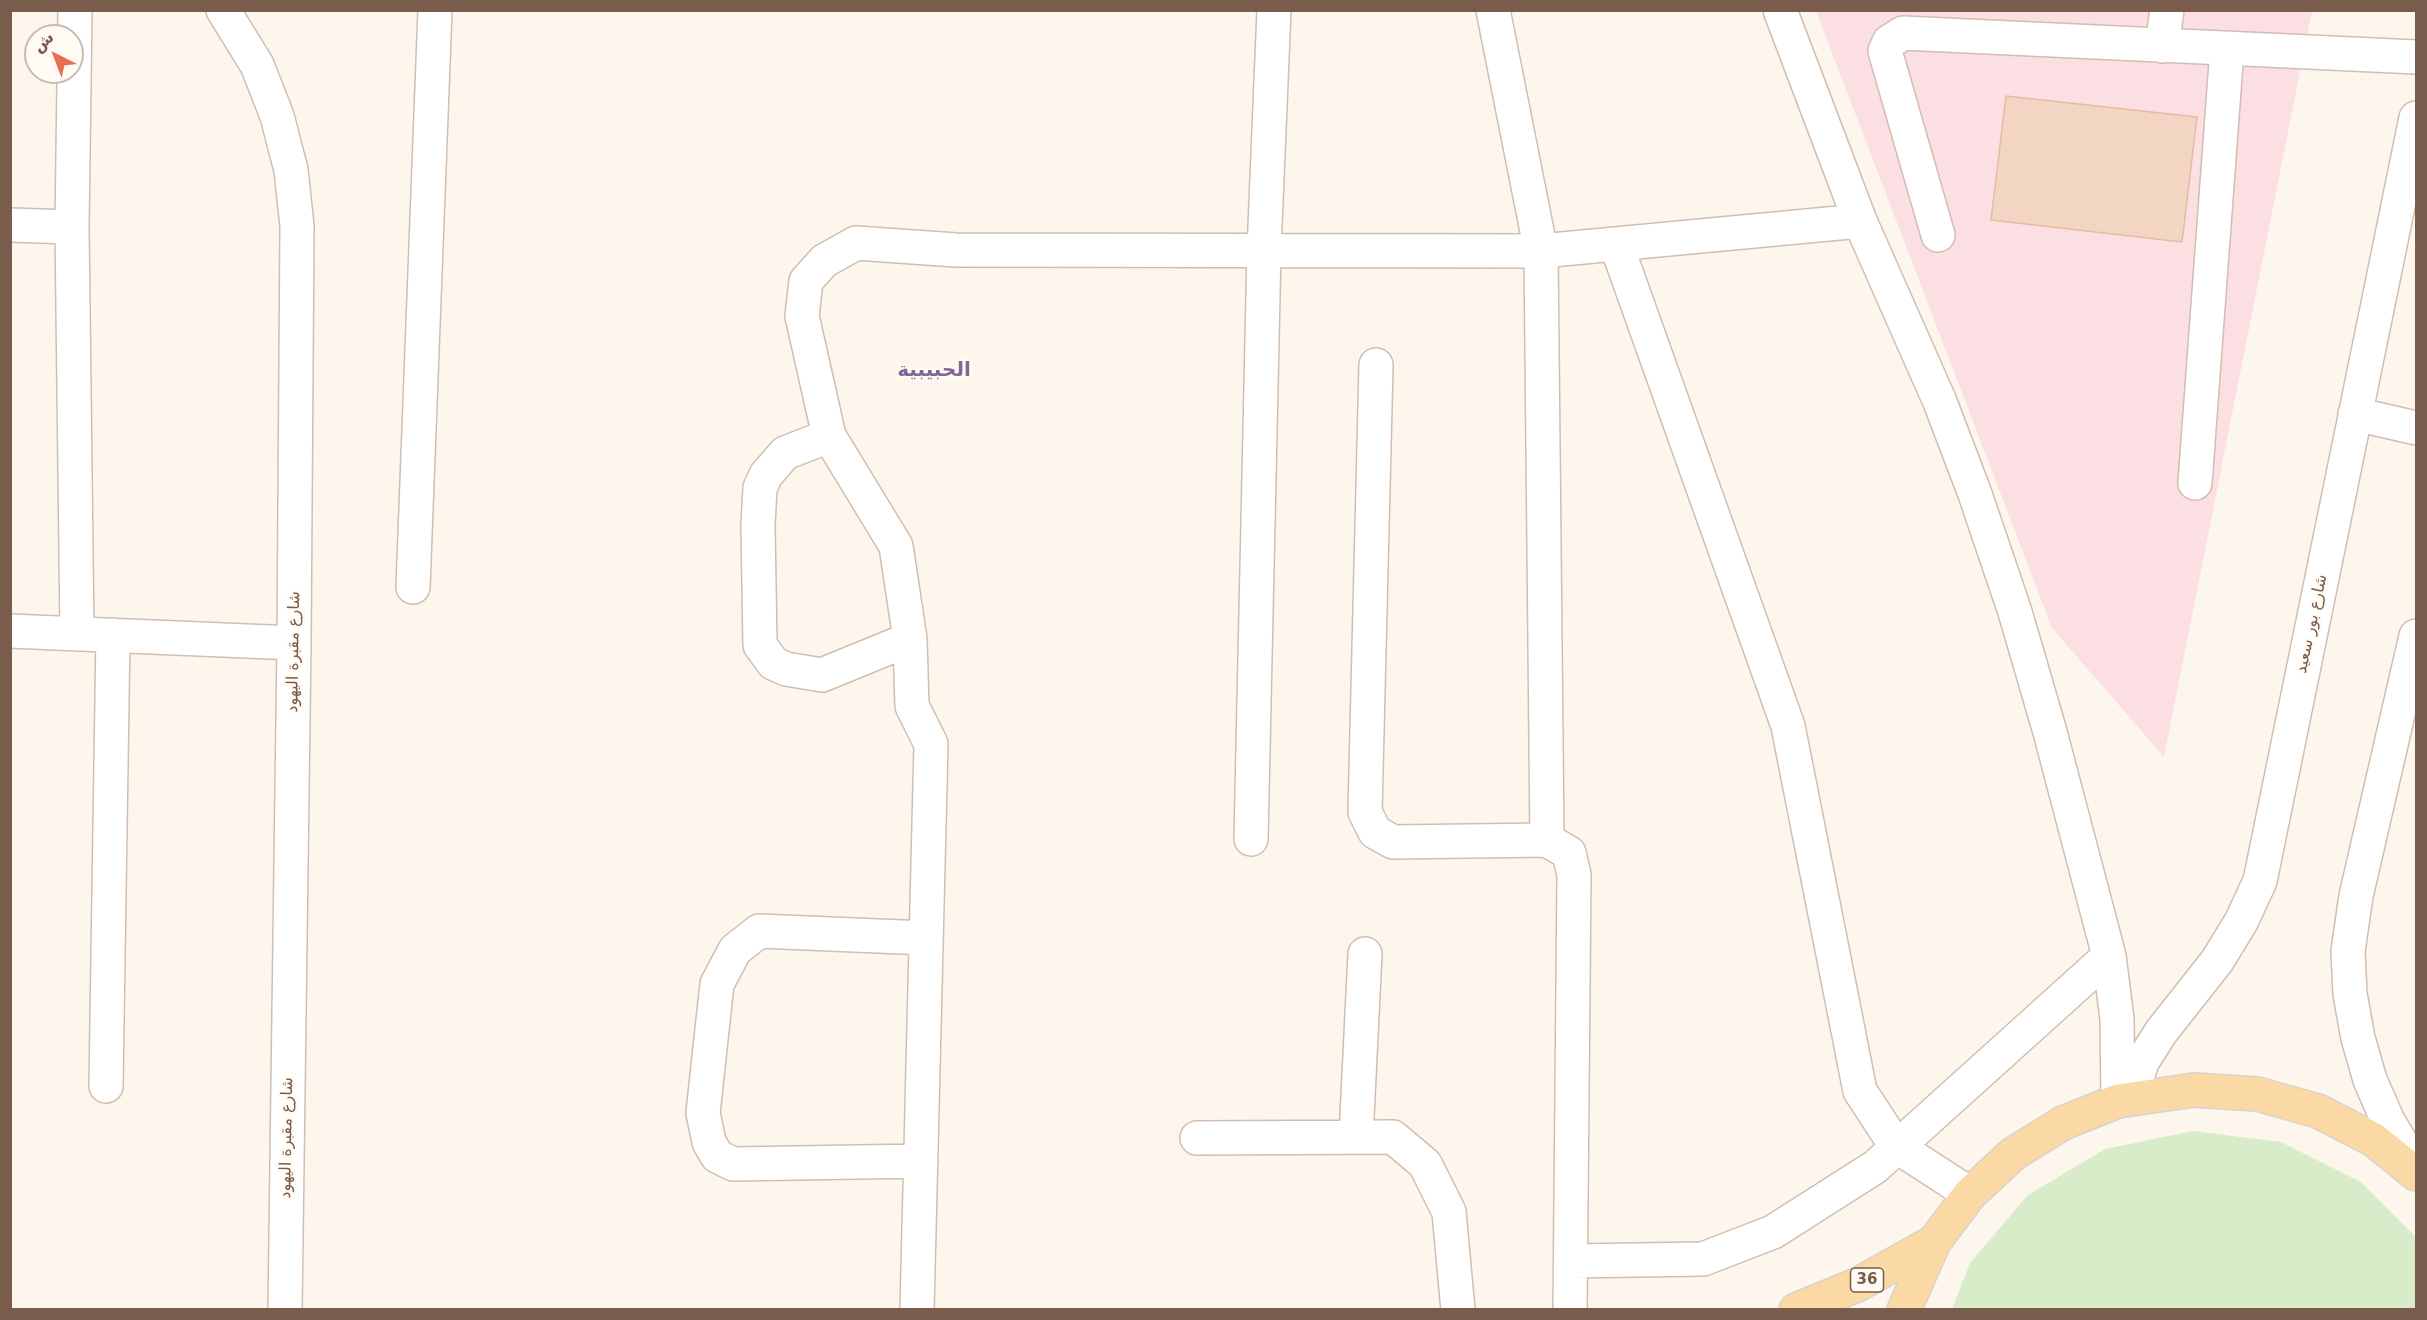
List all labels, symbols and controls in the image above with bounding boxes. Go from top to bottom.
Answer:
north arrow [24,24,84,84]
text: ش [28,27,58,56]
district label: الحبيبية [897,359,971,383]
street label: شارع بور سعيد [2292,573,2332,675]
street label: شارع مقبرة اليهود [283,591,305,713]
street label: شارع مقبرة اليهود [276,1077,298,1199]
road number: 36 [1850,1268,1884,1292]

